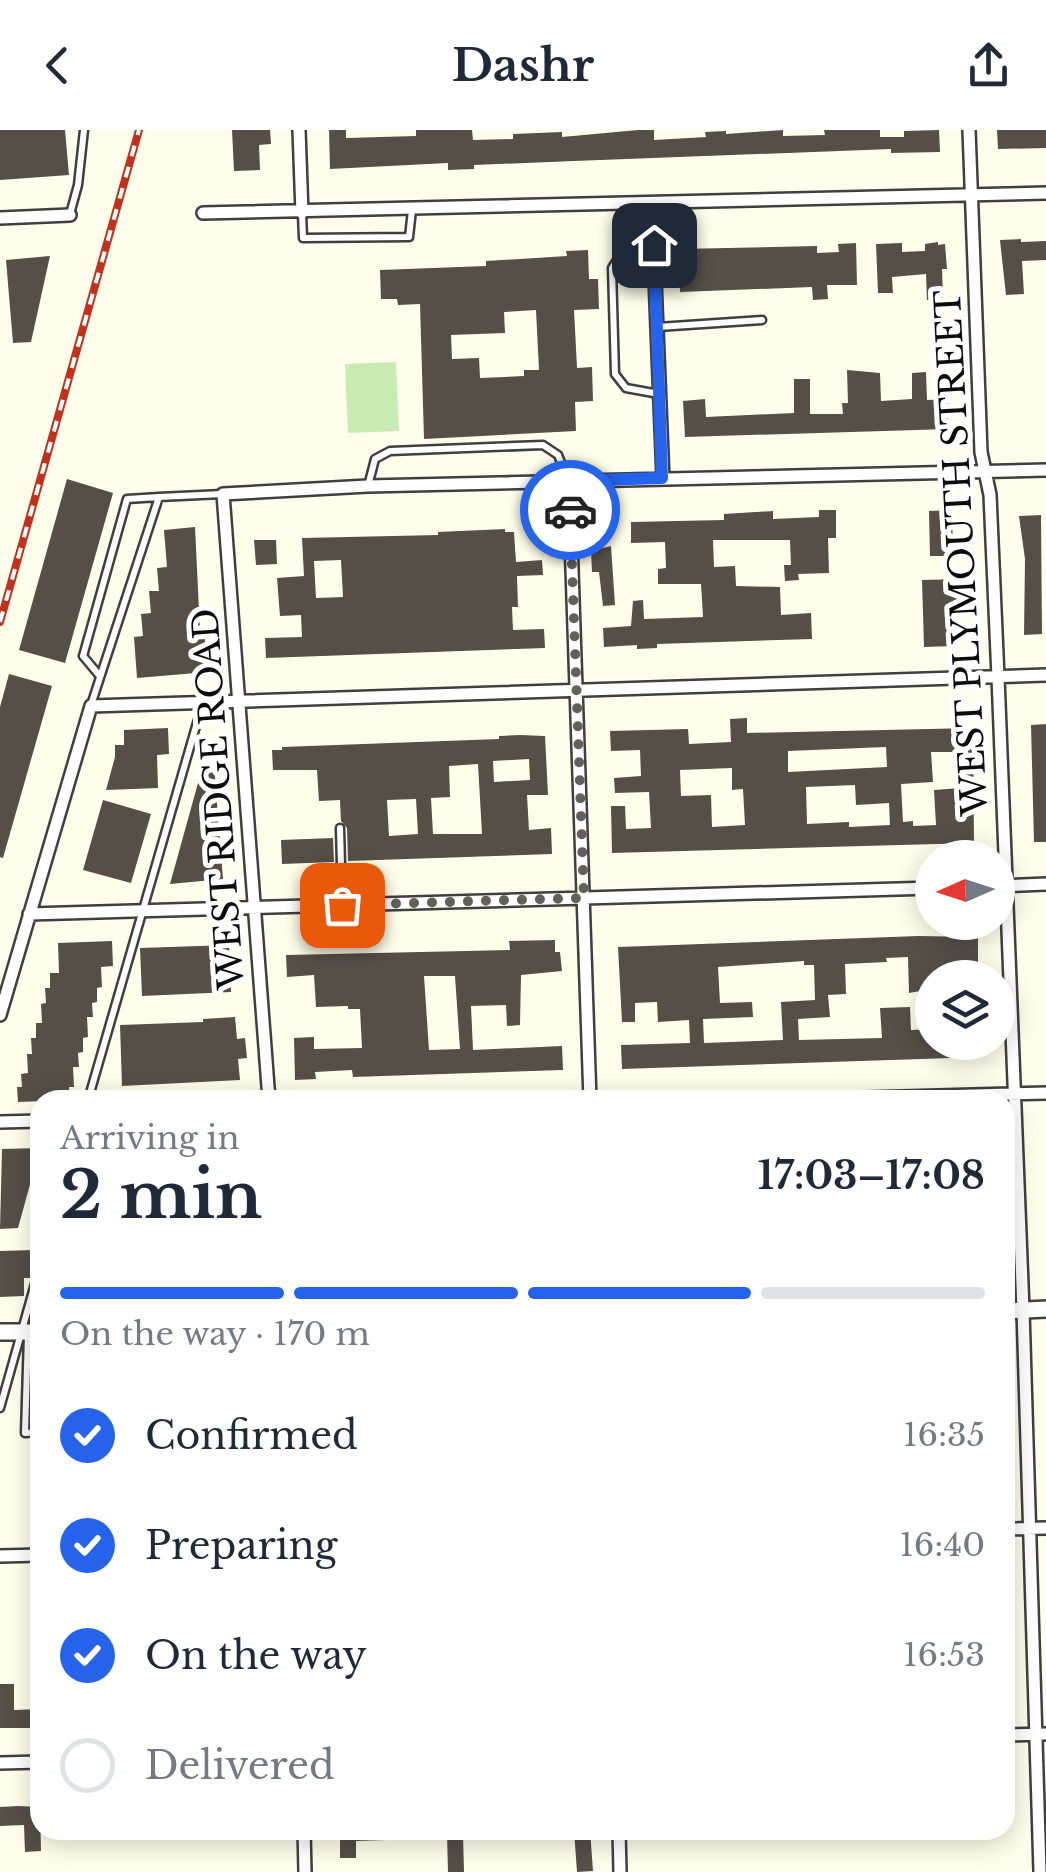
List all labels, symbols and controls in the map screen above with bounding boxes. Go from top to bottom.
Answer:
text: Dashr [452,37,594,93]
icon: back [30,38,85,93]
icon: share [961,38,1016,93]
pin [612,203,697,288]
icon: home [627,218,682,273]
street label: WEST PLYMOUTH STREET [926,289,996,818]
courier [520,460,620,560]
icon: car [543,483,598,538]
street label: WEST RIDGE ROAD [183,607,253,992]
north arrow [915,840,1015,940]
map controls [915,840,1015,1060]
pin [300,863,385,948]
icon: bag [315,878,370,933]
button: layers [915,960,1015,1060]
text: Arriving in [60,1118,239,1158]
text: 17:03–17:08 [758,1152,985,1199]
text: 2 min [60,1155,262,1236]
text: On the way · 170 m [60,1314,370,1354]
icon: check [60,1408,115,1463]
text: Confirmed [145,1412,358,1459]
text: 16:35 [903,1415,985,1455]
icon: check [60,1518,115,1573]
text: Preparing [145,1522,337,1569]
text: 16:40 [899,1525,985,1565]
icon: check [60,1628,115,1683]
text: On the way [145,1632,367,1679]
text: 16:53 [903,1635,985,1675]
text: Delivered [145,1742,335,1789]

